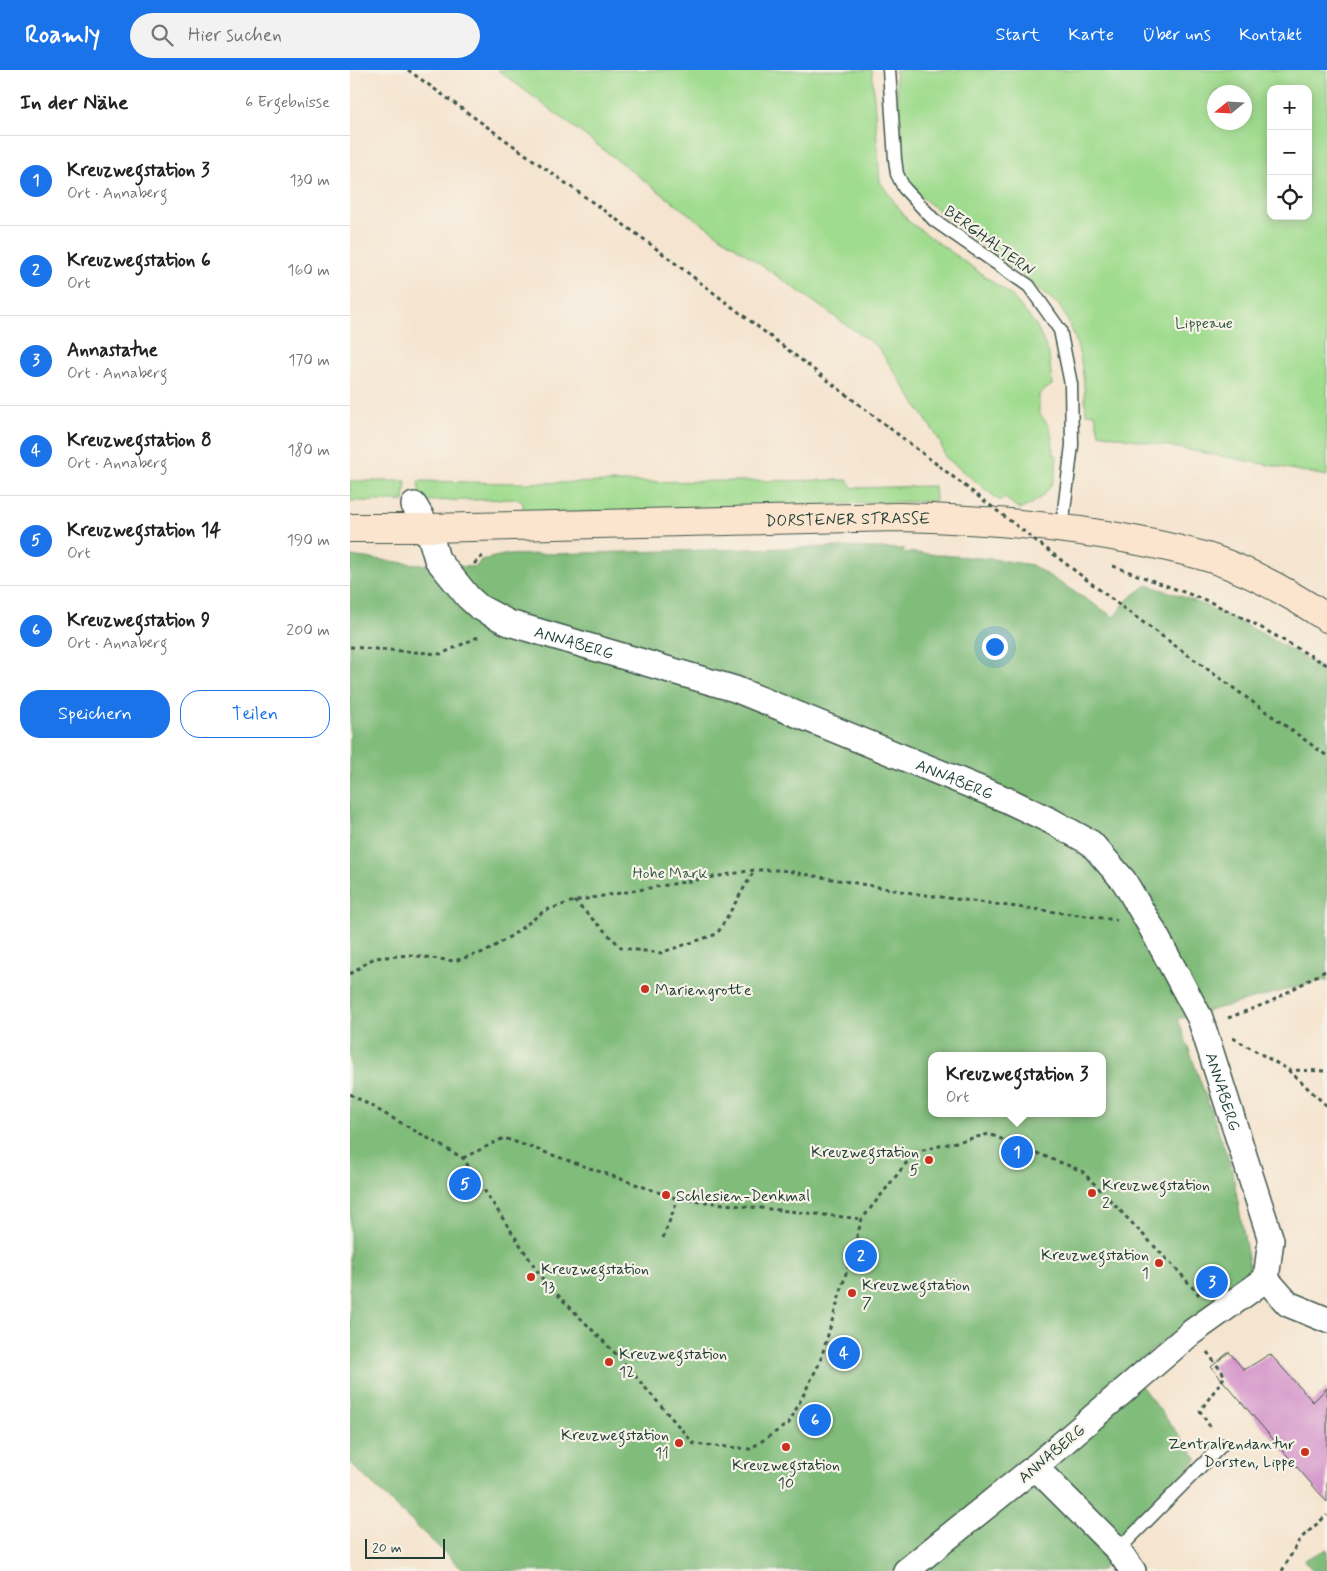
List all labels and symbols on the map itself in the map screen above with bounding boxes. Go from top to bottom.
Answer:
north arrow [1207,85,1252,130]
street label: BERGHALTERN [939,201,1039,281]
park label: Lippeaue [1175,313,1233,334]
street label: DORSTENER STRASSE [765,508,931,532]
street label: ANNABERG [532,622,616,665]
your location [982,634,1008,660]
street label: ANNABERG [913,755,996,805]
park label: Hohe Mark [632,863,708,884]
place label: Mariengrotte [655,980,752,1001]
marker: Mariengrotte [639,983,651,995]
street label: ANNABERG [1200,1050,1245,1134]
pin: 1 [1001,1133,1033,1171]
place label: Kreuzwegstation 5 [811,1142,919,1181]
marker: Kreuzwegstation 5 [923,1154,935,1166]
pin: 5 [449,1165,481,1203]
place label: Kreuzwegstation 2 [1102,1175,1210,1214]
place label: Schlesien-Denkmal [676,1186,810,1207]
marker: Kreuzwegstation 2 [1086,1187,1098,1199]
marker: Schlesien-Denkmal [660,1189,672,1201]
pin: 2 [845,1237,877,1275]
place label: Kreuzwegstation 1 [1041,1245,1149,1284]
marker: Kreuzwegstation 1 [1153,1257,1165,1269]
place label: Kreuzwegstation 13 [541,1259,649,1298]
pin: 3 [1196,1263,1228,1301]
marker: Kreuzwegstation 13 [525,1271,537,1283]
place label: Kreuzwegstation 7 [862,1275,970,1314]
marker: Kreuzwegstation 7 [846,1287,858,1299]
pin: 4 [828,1334,860,1372]
place label: Kreuzwegstation 12 [619,1344,727,1383]
marker: Kreuzwegstation 12 [603,1356,615,1368]
pin: 6 [799,1401,831,1439]
street label: ANNABERG [1014,1420,1090,1488]
place label: Kreuzwegstation 11 [561,1425,669,1464]
place label: Zentralrendantur Dorsten, Lippe [1168,1434,1295,1473]
marker: Kreuzwegstation 11 [673,1437,685,1449]
marker: Kreuzwegstation 10 [780,1441,792,1453]
marker: Zentralrendantur Dorsten, Lippe [1299,1446,1311,1458]
place label: Kreuzwegstation 10 [732,1455,840,1494]
scale bar [365,1536,445,1559]

